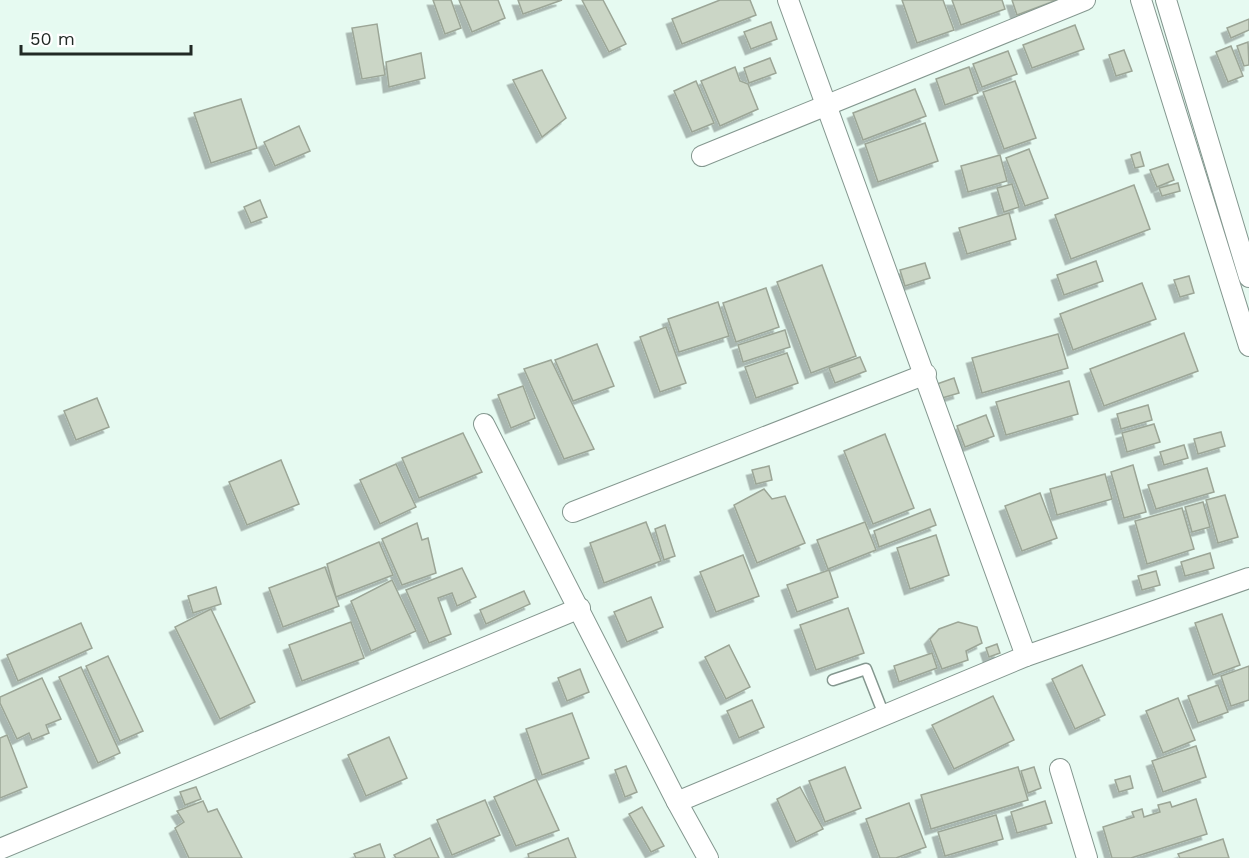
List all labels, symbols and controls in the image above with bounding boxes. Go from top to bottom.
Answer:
scale bar [21,18,190,56]
text: 50 m [30,28,75,49]

